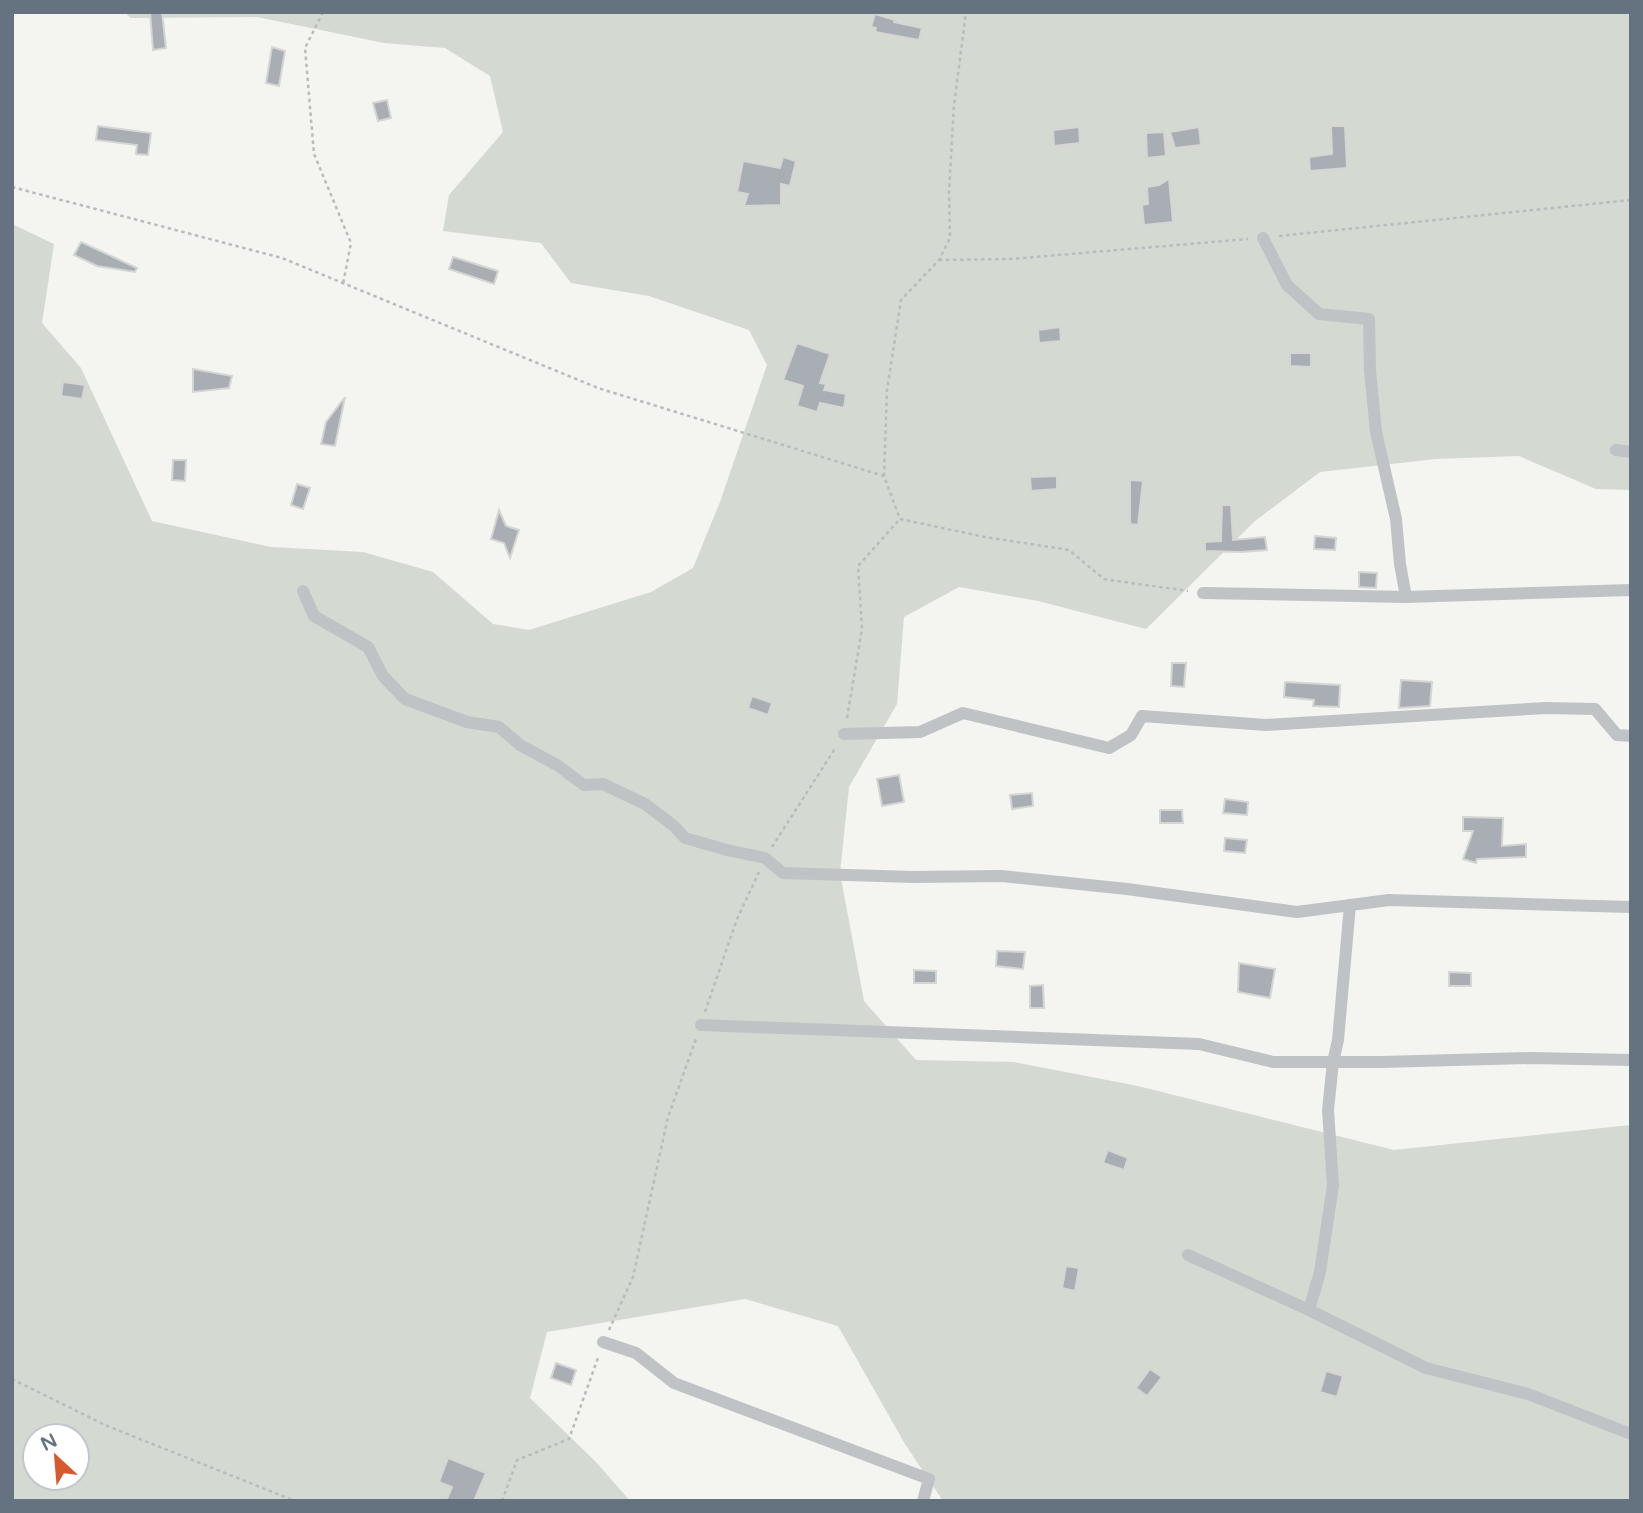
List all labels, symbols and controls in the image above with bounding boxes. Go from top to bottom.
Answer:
north arrow [21,1422,91,1492]
text: N [37,1429,61,1456]

